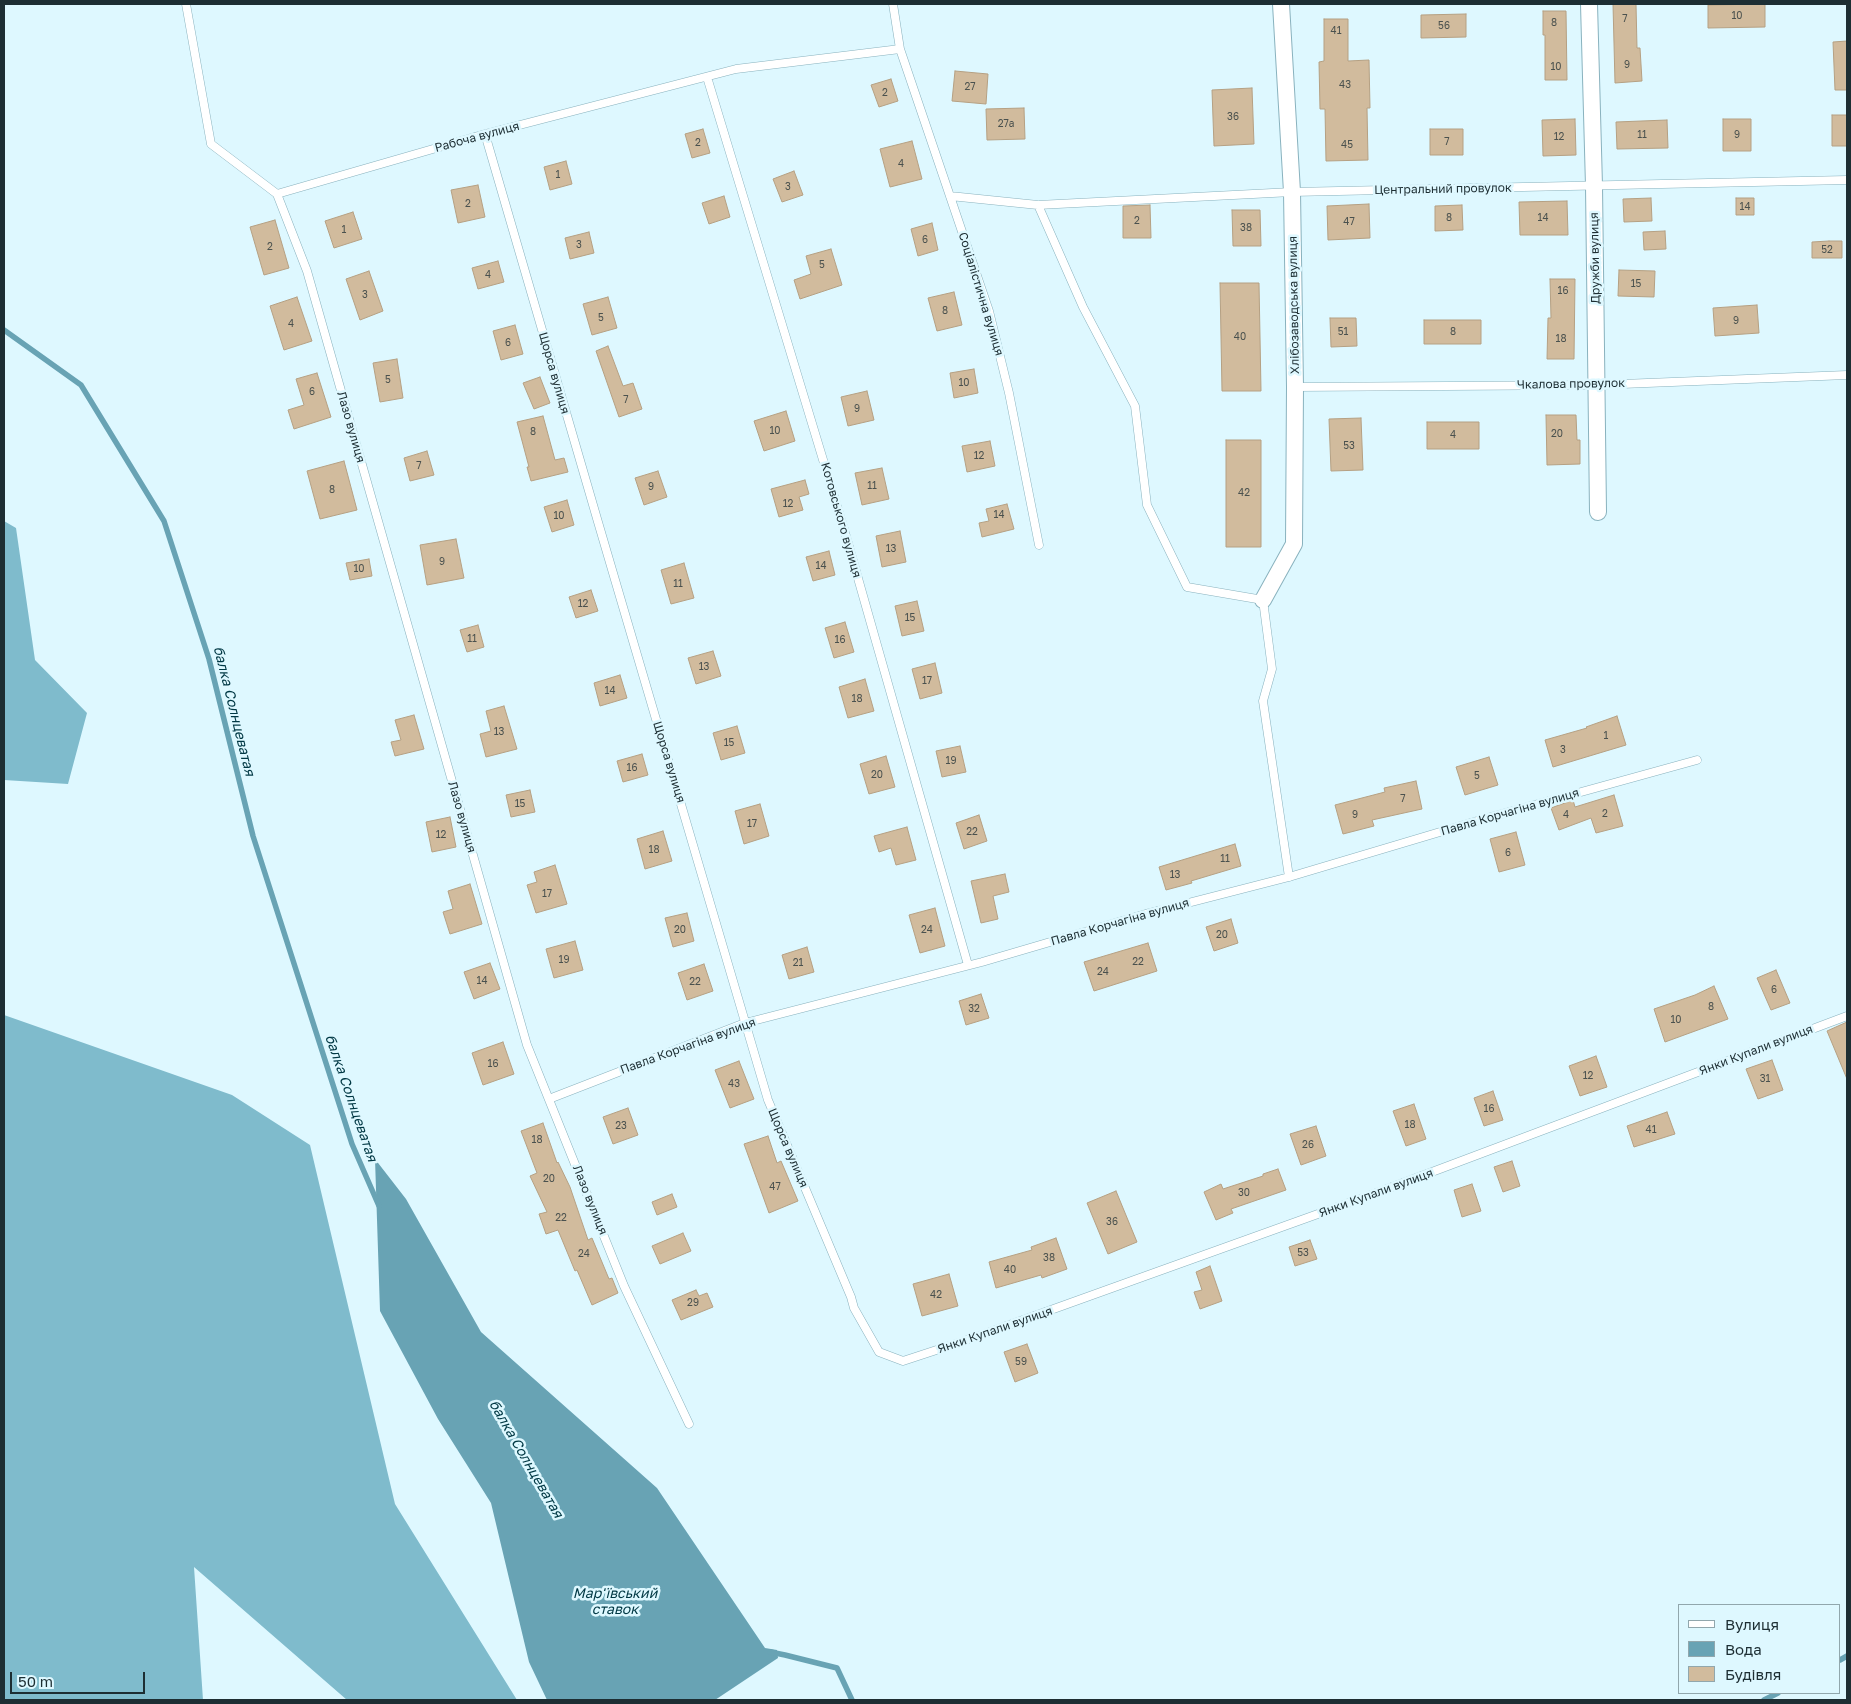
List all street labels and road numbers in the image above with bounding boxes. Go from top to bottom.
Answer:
street label: Рабоча вулиця [433,119,521,155]
street label: Центральний провулок [1374,181,1512,197]
street label: Дружби вулиця [1587,212,1603,304]
street label: Соціалістична вулиця [955,231,1007,357]
street label: Хлібозаводська вулиця [1286,236,1302,374]
street label: Щорса вулиця [535,330,573,416]
street label: Чкалова провулок [1517,376,1625,392]
street label: Лазо вулиця [334,390,368,464]
street label: Котовського вулиця [818,461,864,579]
street label: Щорса вулиця [650,720,688,804]
street label: Лазо вулиця [445,780,479,854]
street label: Павла Корчагіна вулиця [1439,785,1581,839]
street label: Павла Корчагіна вулиця [1049,895,1191,949]
street label: Павла Корчагіна вулиця [618,1015,758,1077]
street label: Янки Купали вулиця [1697,1022,1815,1078]
street label: Щорса вулиця [765,1106,811,1190]
street label: Лазо вулиця [570,1163,610,1237]
street label: Янки Купали вулиця [1317,1166,1435,1220]
street label: Янки Купали вулиця [936,1304,1054,1356]

